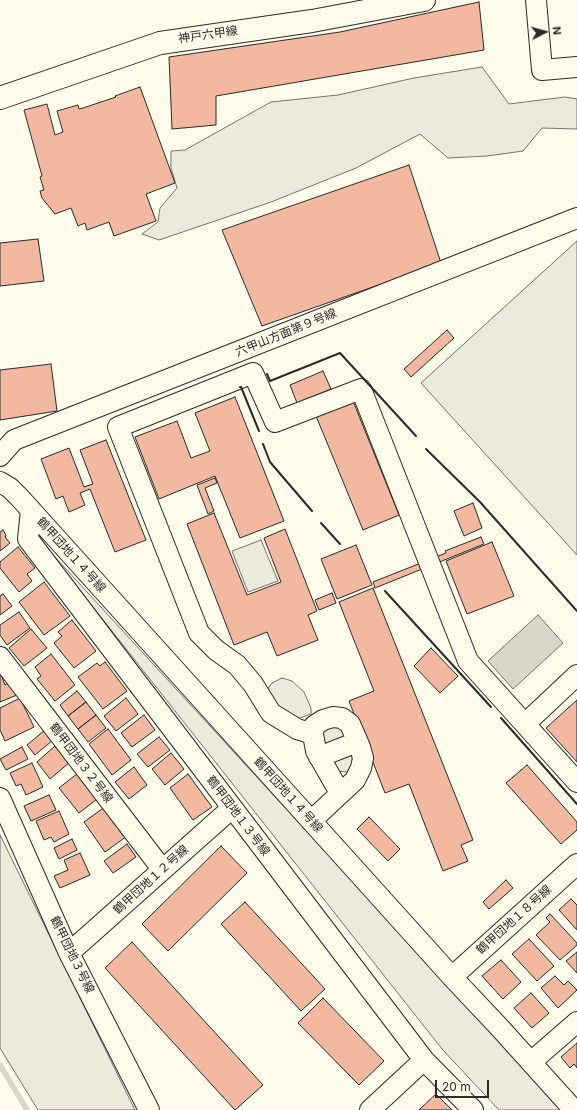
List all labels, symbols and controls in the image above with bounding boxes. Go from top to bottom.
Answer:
north arrow [525,12,565,52]
street label: 神戸六甲線 [177,24,239,46]
text: N [550,26,564,36]
street label: 六甲山方面第９号線 [233,306,339,360]
street label: 鶴甲団地１４号線 [34,515,108,595]
street label: 鶴甲団地３２号線 [46,720,116,806]
street label: 鶴甲団地１４号線 [251,755,325,835]
street label: 鶴甲団地１３号線 [203,773,273,859]
street label: 鶴甲団地１２号線 [111,843,191,917]
street label: 鶴甲団地１８号線 [474,883,554,957]
street label: 鶴甲団地３号線 [47,914,97,996]
scale bar [437,1072,491,1098]
text: 20 m [442,1079,471,1094]

